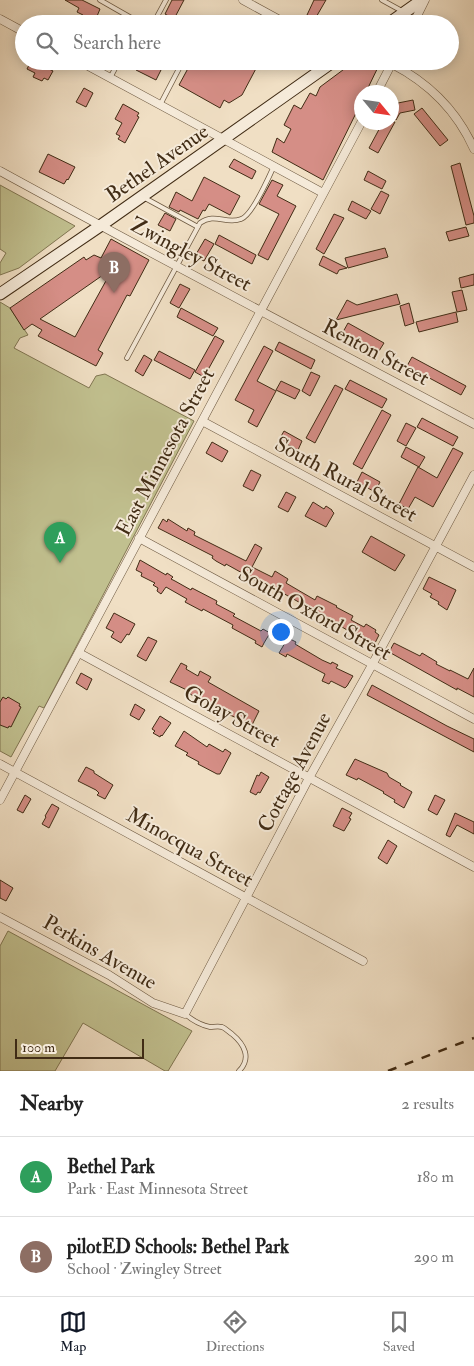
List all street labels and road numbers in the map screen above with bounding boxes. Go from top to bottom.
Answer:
street label: Bethel Avenue [100,118,214,209]
street label: Zwingley Street [125,211,256,298]
street label: Renton Street [318,313,434,392]
street label: East Minnesota Street [110,363,221,541]
street label: South Rural Street [270,431,422,528]
street label: South Oxford Street [233,560,396,667]
street label: Golay Street [179,679,285,754]
street label: Cottage Avenue [252,707,337,837]
street label: Minocqua Street [122,802,258,893]
street label: Perkins Avenue [38,909,162,996]

